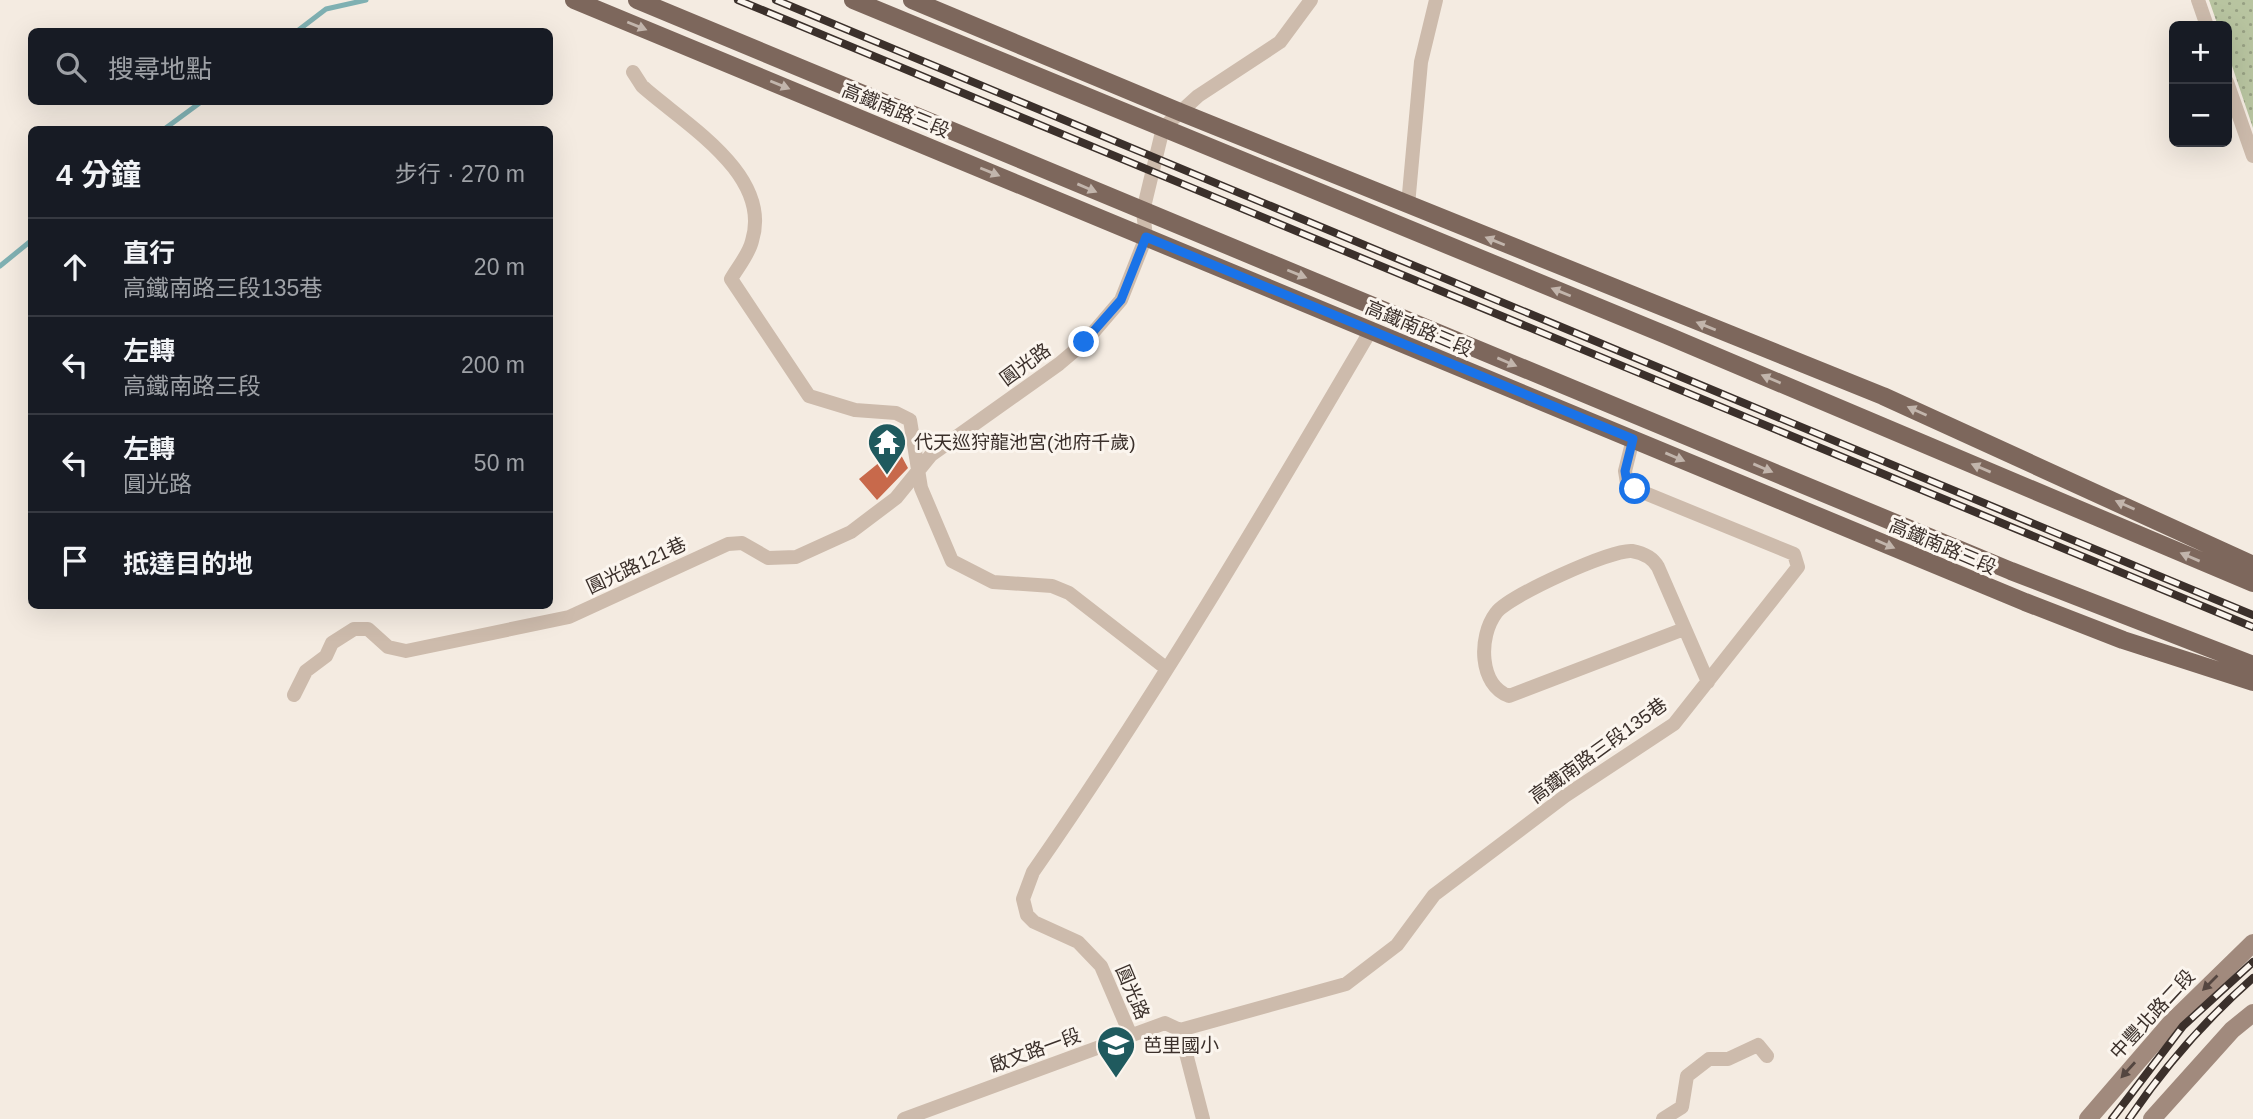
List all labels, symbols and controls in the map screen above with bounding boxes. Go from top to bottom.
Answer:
one-way arrow [627,21,648,32]
map controls [2169,21,2232,147]
button: + [2169,21,2232,84]
search box [28,28,553,105]
icon: search [52,48,90,86]
text: 搜尋地點 [108,54,212,84]
one-way arrow [770,79,791,90]
street label: 高鐵南路三段 [839,79,953,142]
button: − [2169,84,2232,147]
text: 4 分鐘 [56,158,141,191]
text: 步行 · 270 m [395,161,525,187]
one-way arrow [980,166,1001,177]
one-way arrow [1077,182,1097,194]
one-way arrow [1485,235,1506,246]
text: 直行 [123,238,175,268]
icon: ahead [56,248,94,286]
text: 20 m [474,254,525,280]
one-way arrow [1287,269,1308,280]
text: 高鐵南路三段135巷 [123,275,322,301]
one-way arrow [1551,286,1571,298]
street label: 高鐵南路三段 [1362,297,1475,360]
one-way arrow [1696,320,1717,331]
route end [1068,326,1099,357]
text: 左轉 [123,336,175,366]
street label: 圓光路 [996,339,1055,390]
icon: left [56,346,94,384]
text: 200 m [461,352,525,378]
one-way arrow [1497,357,1518,368]
text: 高鐵南路三段 [123,373,261,399]
one-way arrow [1760,374,1781,385]
one-way arrow [1907,405,1927,417]
temple icon: 代天巡狩龍池宮(池府千歲) [866,421,908,476]
place label: 代天巡狩龍池宮(池府千歲) [914,432,1136,453]
text: 左轉 [123,434,175,464]
icon: left [56,444,94,482]
text: 50 m [474,450,525,476]
one-way arrow [1665,452,1686,463]
one-way arrow [1970,462,1991,473]
one-way arrow [1752,463,1773,474]
text: 圓光路 [123,471,192,497]
route start [1619,473,1650,504]
one-way arrow [2114,499,2135,510]
street label: 高鐵南路三段 [1886,515,1999,578]
street label: 圓光路121巷 [583,533,689,598]
one-way arrow [1875,539,1896,550]
icon: arrive [56,542,94,580]
text: 抵達目的地 [123,549,253,579]
one-way arrow [2179,551,2200,562]
street label: 高鐵南路三段135巷 [1525,694,1671,807]
street label: 圓光路 [1112,962,1153,1023]
street label: 中豐北路二段 [2106,965,2199,1063]
one-way arrow [2202,974,2219,991]
street label: 啟文路一段 [987,1024,1083,1077]
school or university icon: 芭里國小 [1095,1024,1137,1079]
place label: 芭里國小 [1143,1035,1219,1056]
one-way arrow [2121,1062,2136,1079]

